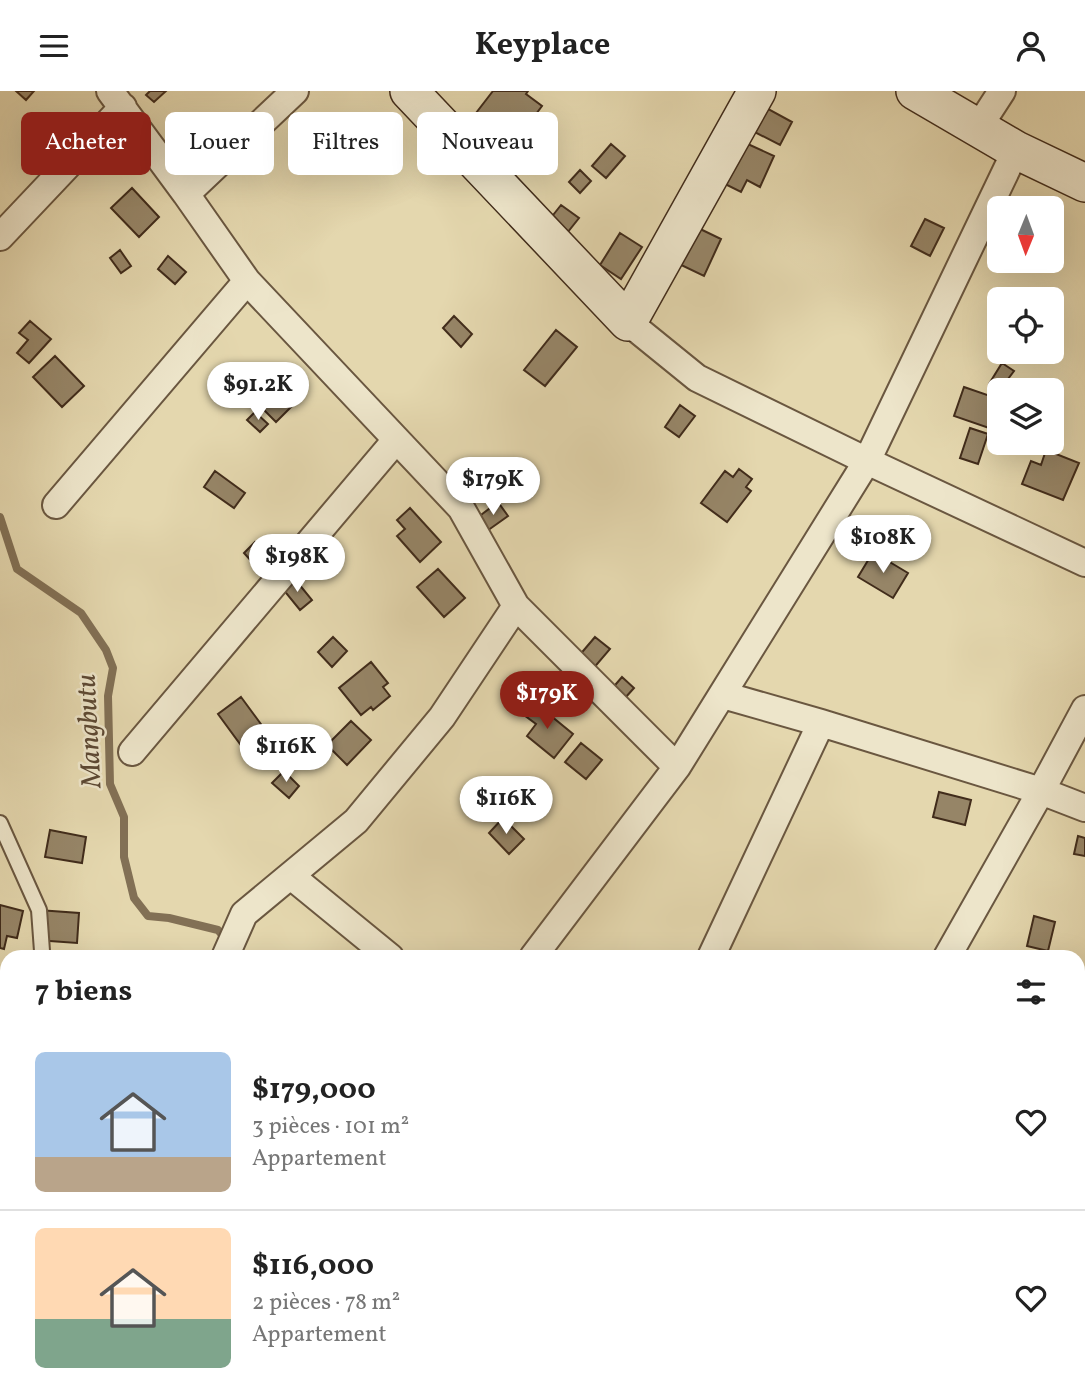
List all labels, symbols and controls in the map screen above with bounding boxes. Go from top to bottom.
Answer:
text: Keyplace [475,24,610,68]
icon: menu [35,27,73,65]
icon: person [1012,27,1050,65]
chip: Acheter [21,112,151,175]
chip: Louer [165,112,274,175]
chip: Filtres [288,112,403,175]
chip: Nouveau [417,112,558,175]
north arrow [987,196,1064,273]
map controls [987,196,1064,455]
button: locate [987,287,1064,364]
pin: $91.2K [201,363,315,422]
text: $91.2K [223,369,293,401]
button: layers [987,378,1064,455]
pin: $179K [444,457,542,517]
text: $179K [462,464,524,496]
pin: $108K [834,515,932,575]
text: $108K [850,522,916,554]
pin: $198K [248,535,346,594]
text: $198K [265,541,329,573]
pin: $179K [498,671,596,731]
water label: Mangbutu [68,673,113,790]
text: $179K [516,678,578,710]
pin: $116K [237,725,335,784]
text: $116K [256,731,316,763]
pin: $116K [457,777,555,836]
text: $116K [476,783,536,815]
text: 7 biens [35,971,132,1013]
icon: filters [1012,973,1050,1011]
text: $179,000 [252,1069,376,1111]
icon: home [91,1080,175,1164]
icon: heart [1012,1103,1050,1141]
text: 3 pièces · 101 m² [252,1111,409,1143]
text: Appartement [252,1143,387,1175]
text: $116,000 [252,1245,374,1287]
icon: home [91,1256,175,1340]
icon: heart [1012,1279,1050,1317]
text: 2 pièces · 78 m² [252,1287,400,1319]
text: Appartement [252,1319,387,1351]

